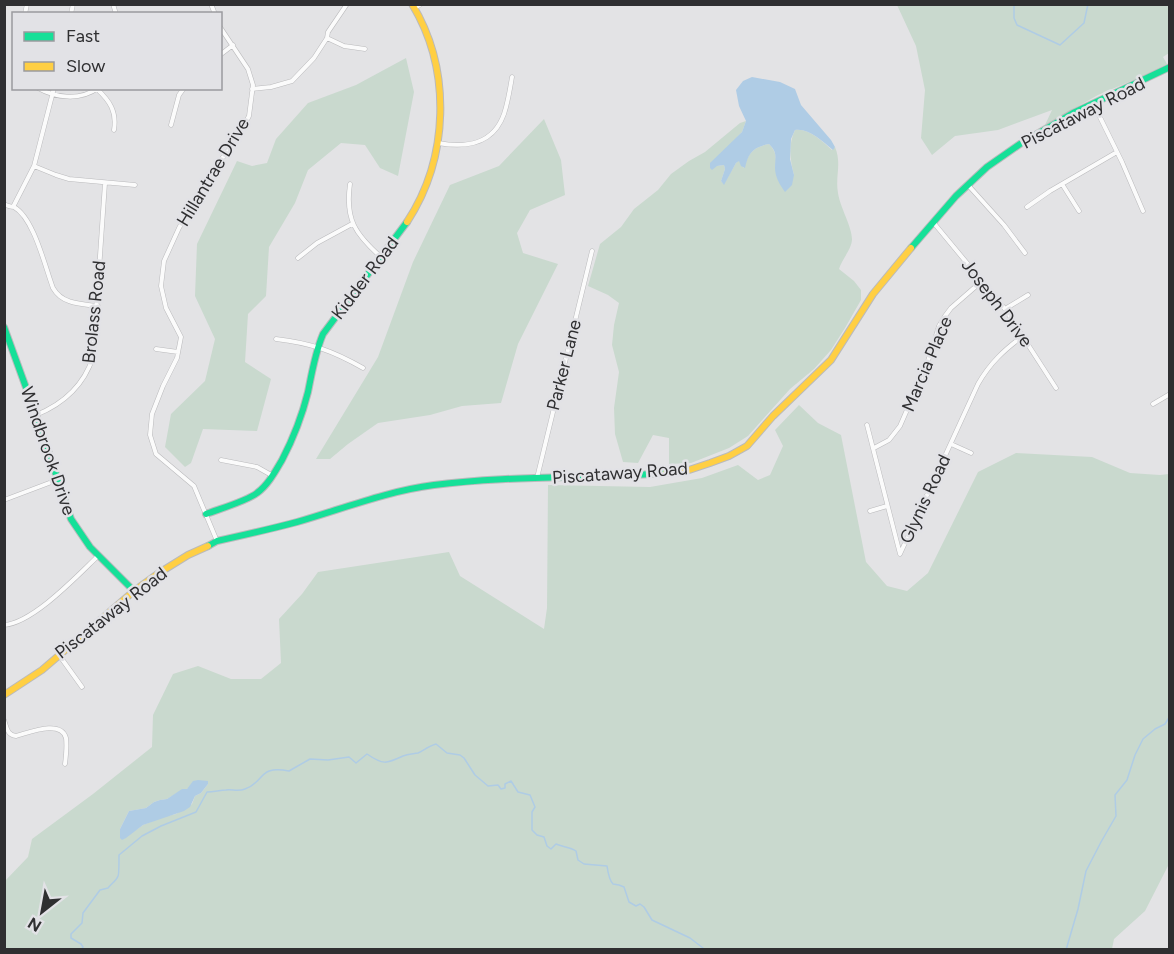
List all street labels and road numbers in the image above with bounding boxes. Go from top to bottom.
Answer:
street label: Piscataway Road [1017,72,1149,154]
street label: Hillantrae Drive [172,114,254,230]
street label: Kidder Road [327,232,403,324]
street label: Joseph Drive [957,255,1037,352]
street label: Brolass Road [78,259,110,365]
street label: Marcia Place [897,313,957,415]
street label: Parker Lane [542,317,586,413]
street label: Windbrook Drive [16,384,80,518]
street label: Glynis Road [895,451,955,547]
street label: Piscataway Road [551,457,689,489]
street label: Piscataway Road [51,562,171,664]

